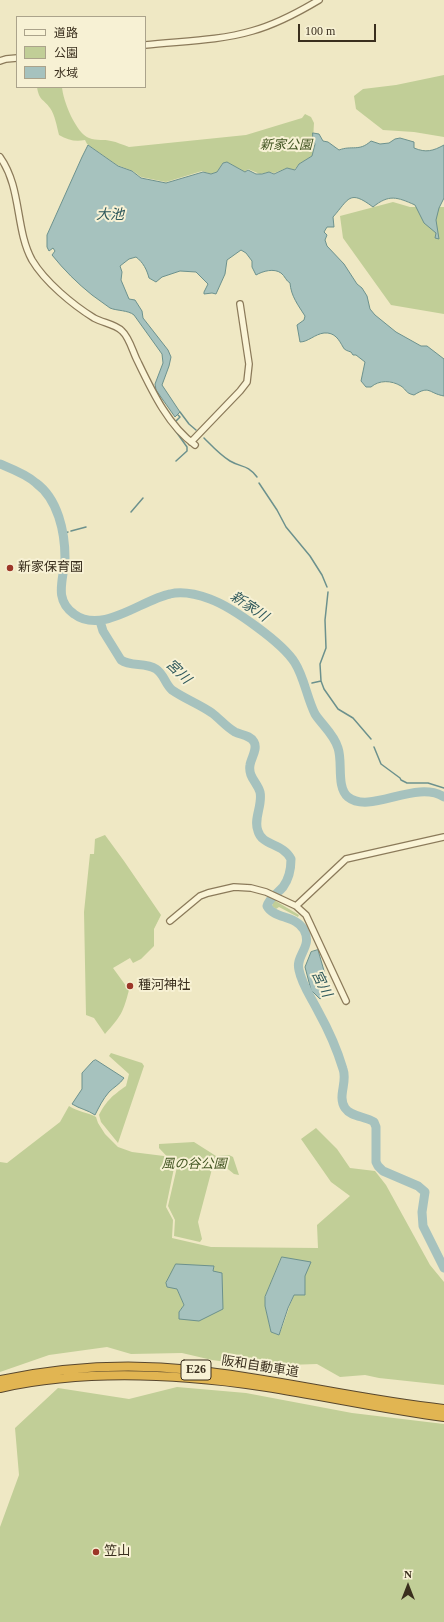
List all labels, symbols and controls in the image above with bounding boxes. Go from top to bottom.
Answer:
legend [16,16,146,88]
scale bar [300,16,378,42]
text: 100 m [305,24,335,38]
text: 道路 [54,26,78,40]
text: 公園 [54,46,78,60]
text: 水域 [54,66,78,80]
park label: 新家公園 [260,138,312,154]
water label: 大池 [96,207,124,223]
place label: 新家保育園 [18,560,83,576]
marker: 新家保育園 [5,563,15,573]
water label: 新家川 [227,588,271,626]
water label: 宮川 [162,656,194,688]
water label: 宮川 [307,968,335,1000]
place label: 種河神社 [138,978,190,994]
marker: 種河神社 [125,981,135,991]
park label: 風の谷公園 [162,1157,226,1173]
street label: 阪和自動車道 [220,1353,300,1381]
road number: E26 [181,1360,211,1380]
place label: 笠山 [104,1544,130,1560]
marker: 笠山 [91,1547,101,1557]
north arrow [388,1566,428,1606]
text: N [404,1568,412,1580]

